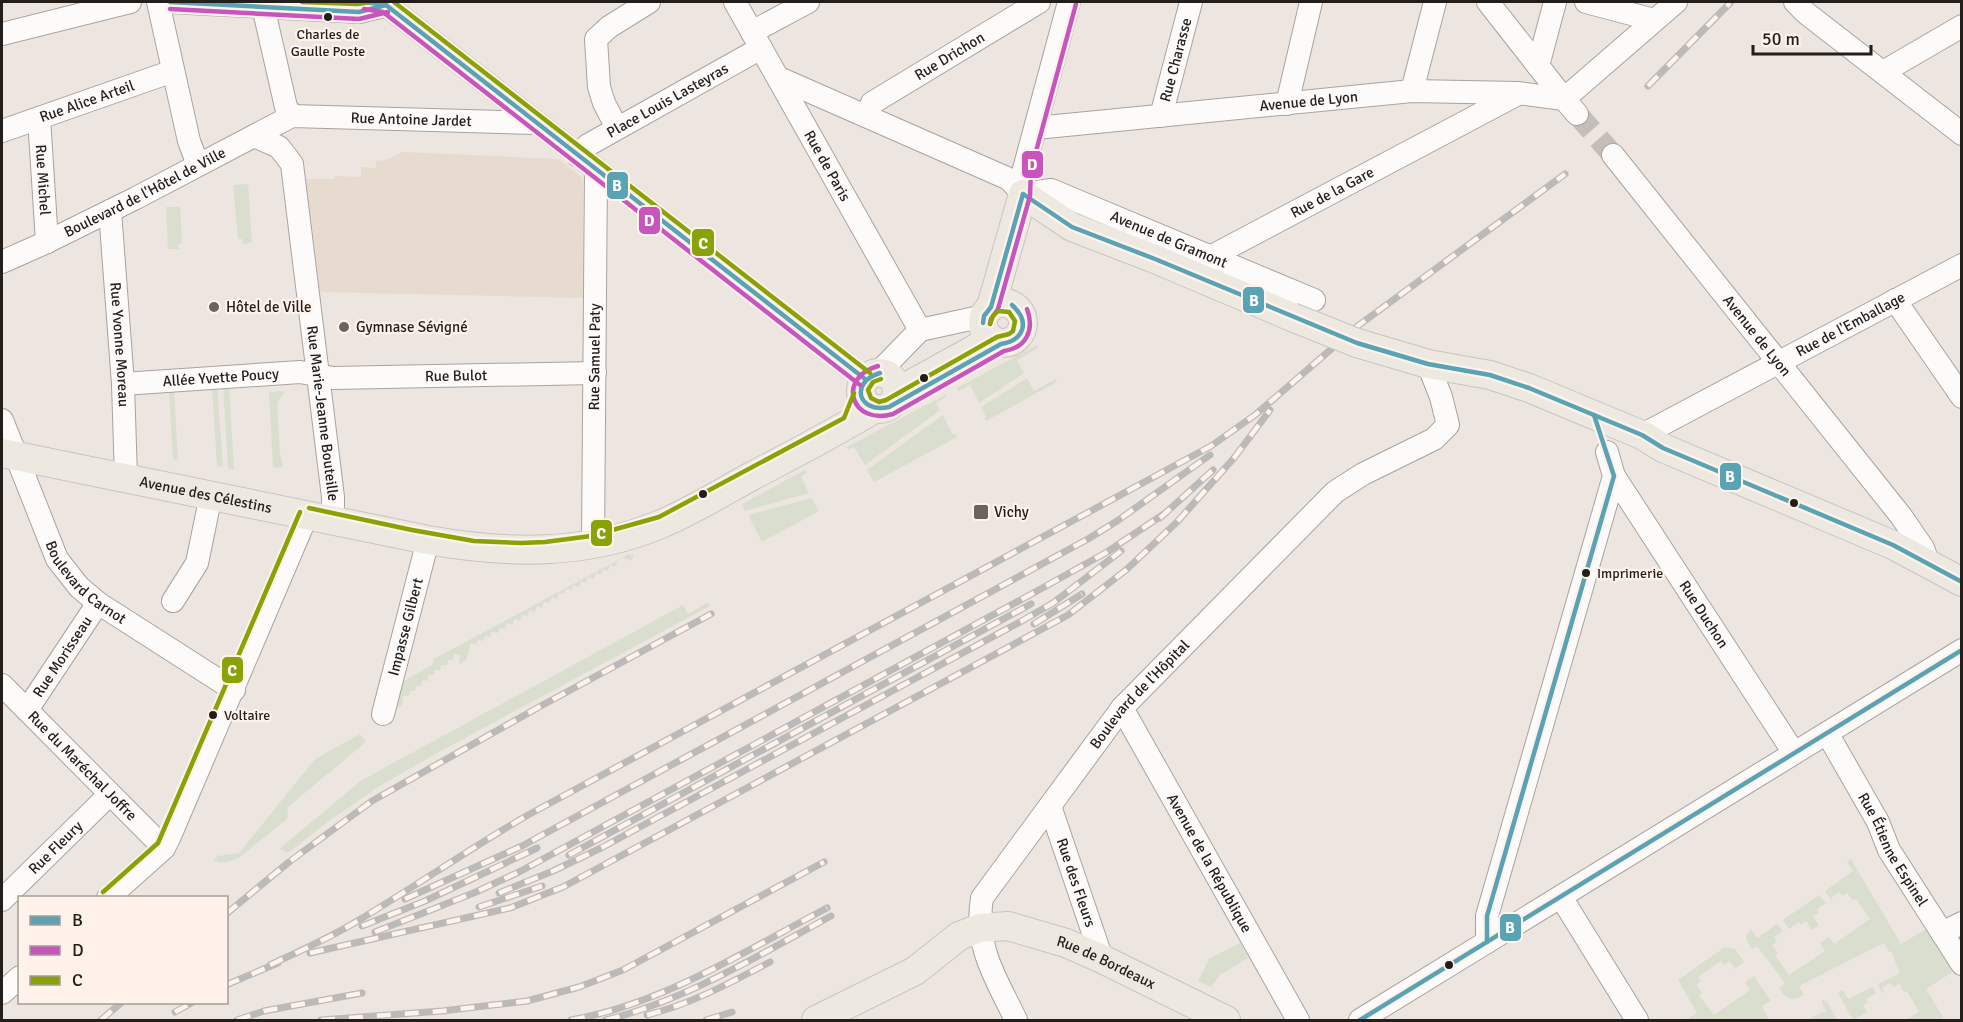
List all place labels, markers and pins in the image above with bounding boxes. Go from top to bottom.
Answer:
marker: Charles de Gaulle Poste [322,11,334,23]
place label: Charles de Gaulle Poste [291,26,365,60]
place label: Hôtel de Ville [226,298,312,316]
marker: Hôtel de Ville [207,300,221,314]
place label: Gymnase Sévigné [356,318,468,336]
marker: Gymnase Sévigné [337,320,351,334]
unlabelled marker [918,372,930,384]
unlabelled marker [697,488,709,500]
unlabelled marker [1788,497,1800,509]
marker: Vichy [972,503,990,521]
place label: Vichy [994,503,1029,521]
place label: Imprimerie [1597,565,1663,582]
marker: Imprimerie [1580,567,1592,579]
place label: Voltaire [224,707,270,724]
marker: Voltaire [207,709,219,721]
unlabelled marker [1443,959,1455,971]

